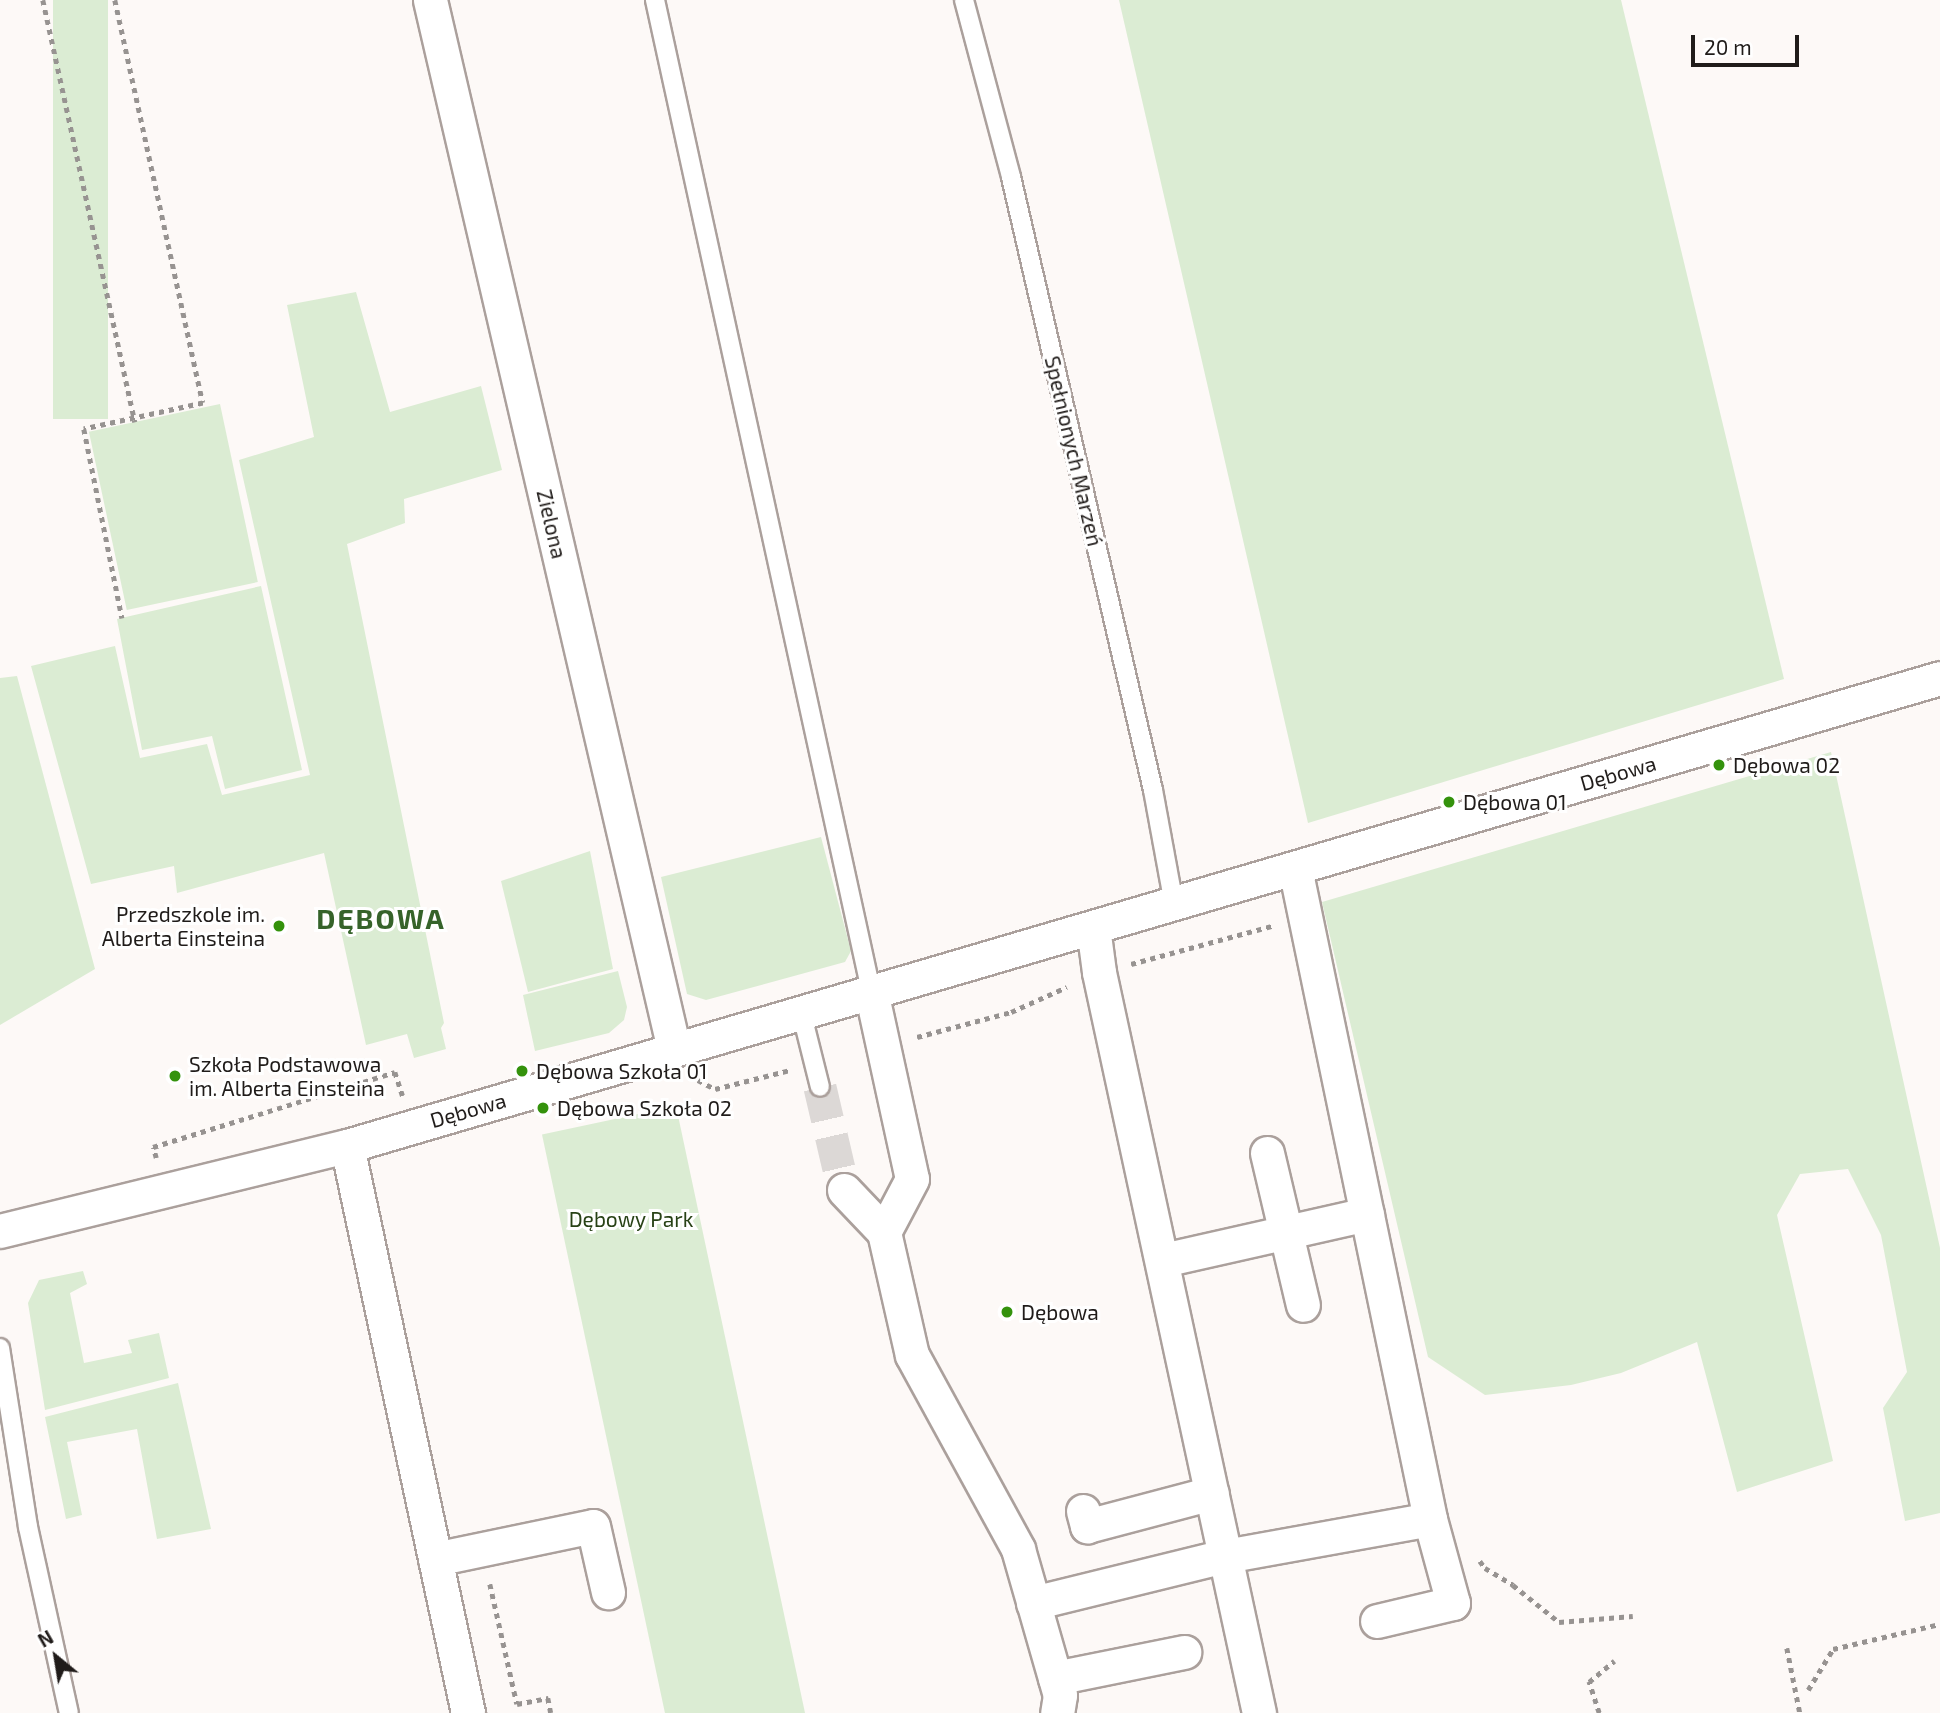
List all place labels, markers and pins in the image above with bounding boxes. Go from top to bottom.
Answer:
place label: Dębowa 02 [1733,752,1840,778]
marker: Dębowa 02 [1711,757,1727,773]
place label: Dębowa 01 [1463,789,1567,815]
marker: Dębowa 01 [1441,794,1457,810]
place label: Przedszkole im. Alberta Einsteina [102,901,265,951]
marker: Przedszkole im. Alberta Einsteina [271,918,287,934]
place label: Szkoła Podstawowa im. Alberta Einsteina [189,1051,385,1101]
place label: Dębowa Szkoła 01 [536,1058,707,1084]
marker: Dębowa Szkoła 01 [514,1063,530,1079]
marker: Szkoła Podstawowa im. Alberta Einsteina [167,1068,183,1084]
place label: Dębowa Szkoła 02 [557,1095,732,1121]
marker: Dębowa Szkoła 02 [535,1100,551,1116]
place label: Dębowa [1021,1299,1099,1325]
marker: Dębowa [999,1304,1015,1320]

